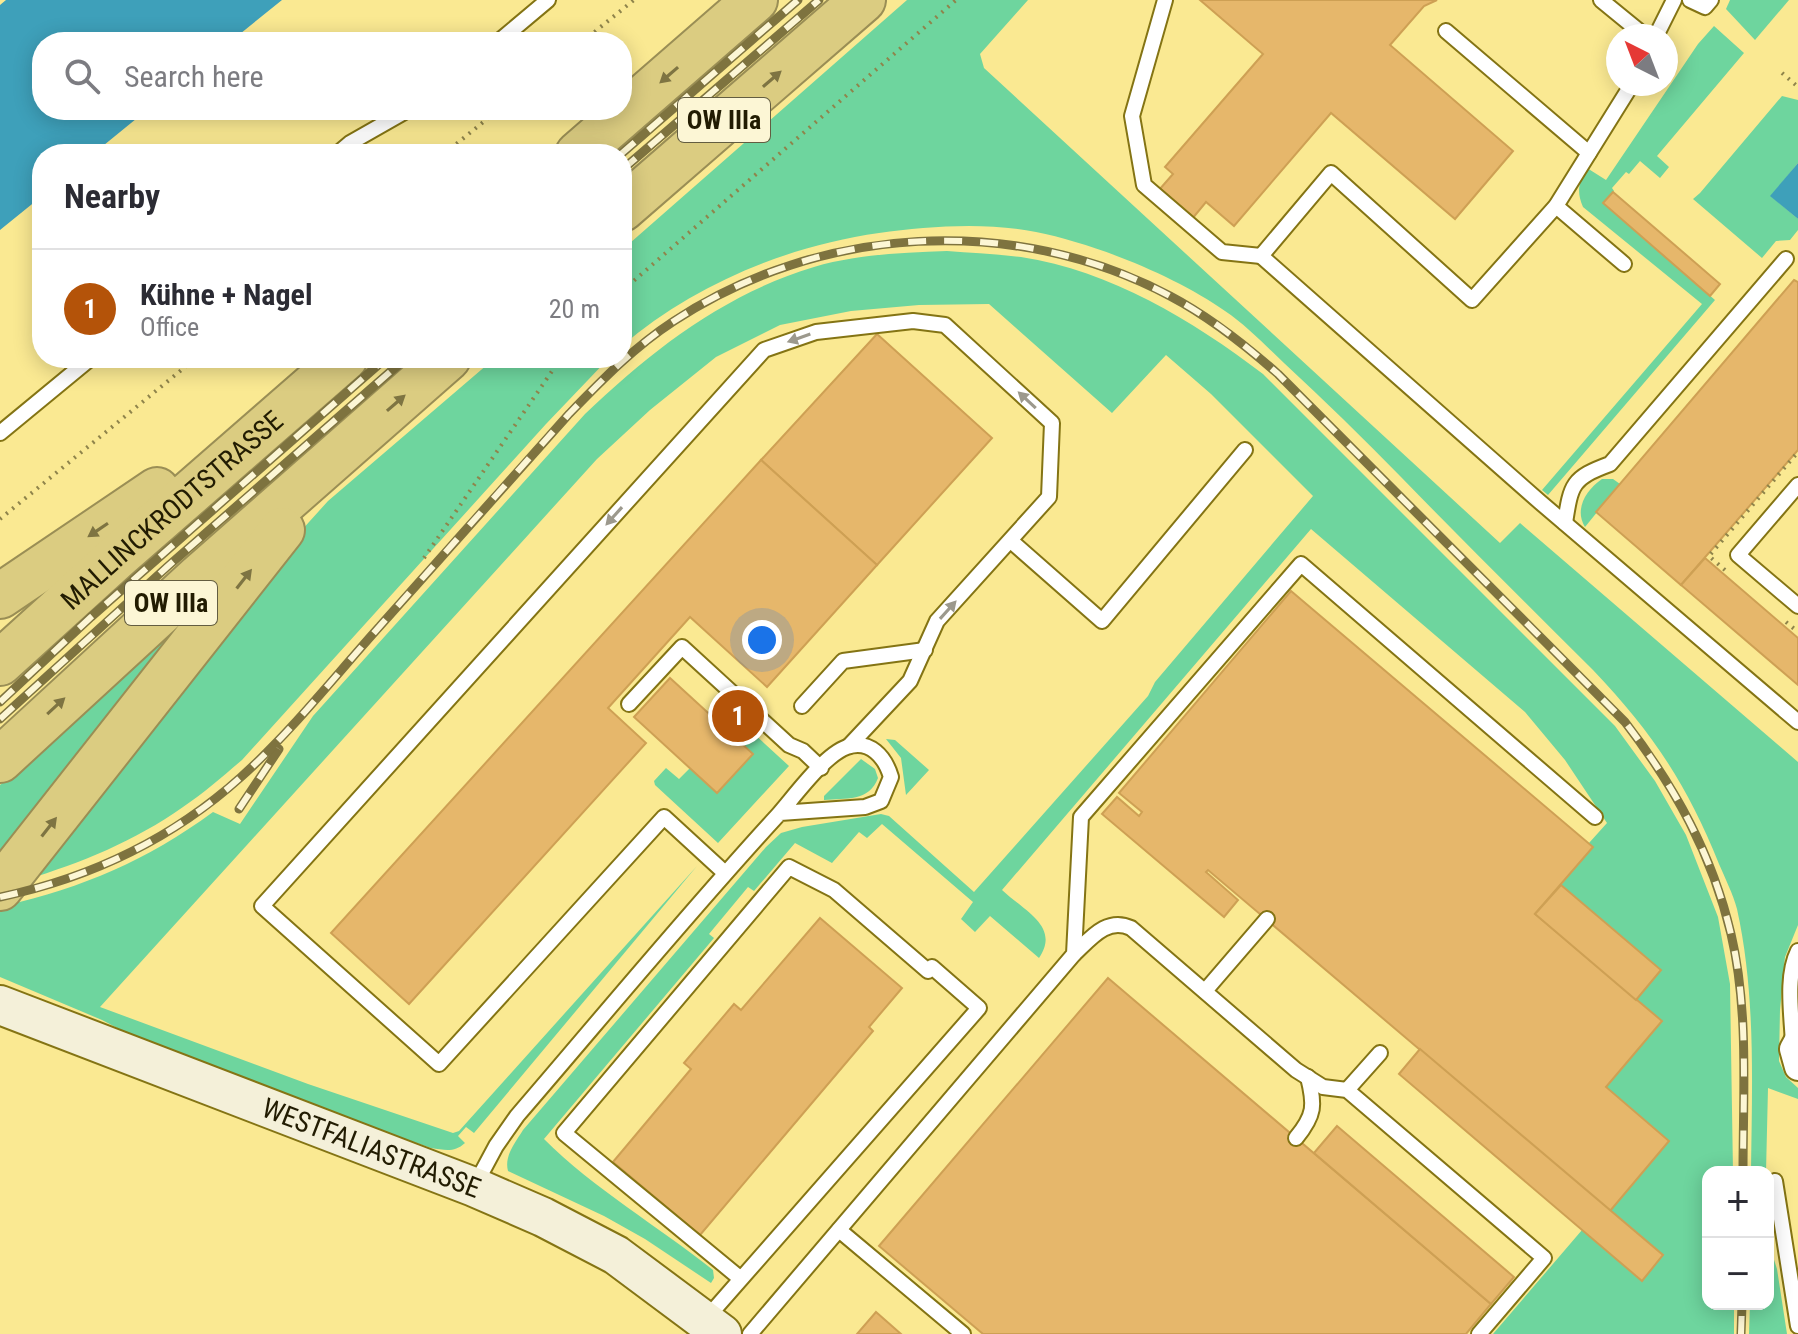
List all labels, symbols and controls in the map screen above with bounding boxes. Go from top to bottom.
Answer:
north arrow [1606,24,1678,96]
search box [32,32,632,120]
icon: search [60,54,104,98]
text: Search here [124,59,264,94]
one-way arrow [659,66,679,83]
one-way arrow [763,70,782,88]
road number: OW IIIa [678,98,770,142]
text: Nearby [64,176,160,216]
text: Kühne + Nagel [140,277,313,312]
text: 1 [83,294,97,324]
text: 20 m [549,294,600,324]
text: Office [140,312,199,342]
one-way arrow [786,333,810,345]
one-way arrow [1018,392,1037,410]
one-way arrow [386,395,406,412]
street label: MALLINCKRODTSTRASSE [54,404,289,616]
one-way arrow [606,506,624,525]
one-way arrow [87,523,109,537]
one-way arrow [235,569,251,589]
road number: OW IIIa [125,581,217,625]
one-way arrow [938,601,956,620]
your location [742,620,782,660]
pin: 1 [712,686,764,746]
one-way arrow [47,697,66,715]
one-way arrow [40,817,56,837]
street label: WESTFALIASTRASSE [258,1091,486,1205]
map controls [1702,1166,1774,1310]
button: + [1702,1166,1774,1238]
button: − [1702,1238,1774,1310]

